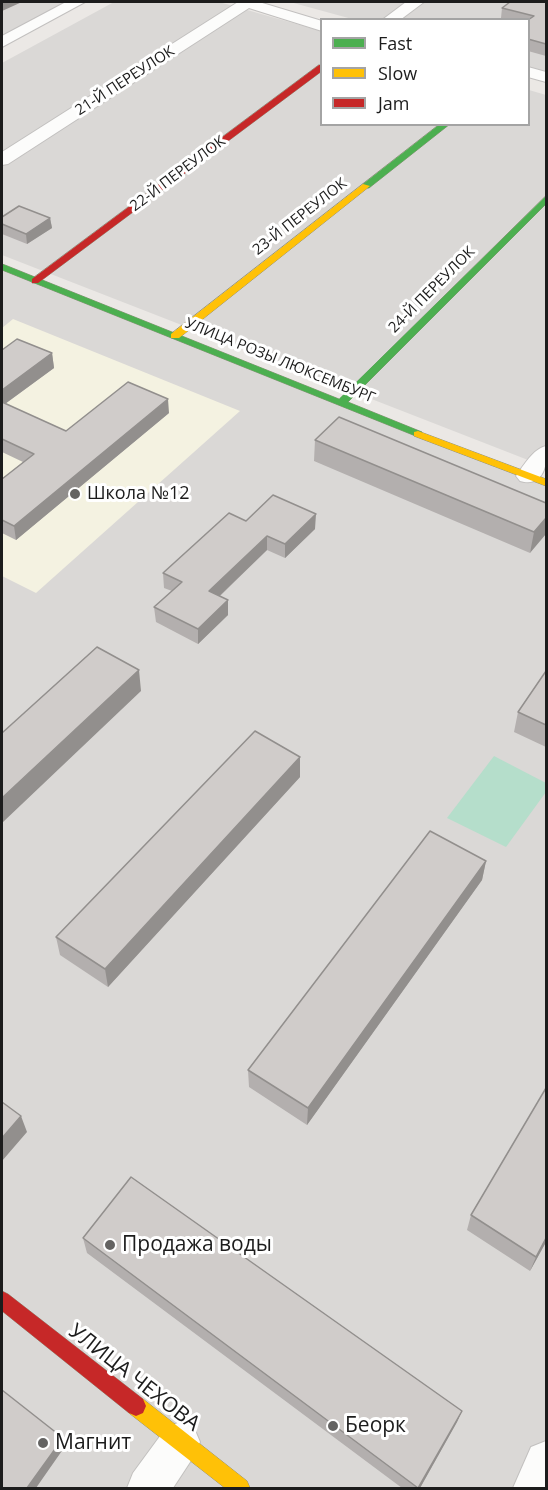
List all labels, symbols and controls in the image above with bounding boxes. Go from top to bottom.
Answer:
legend [320,18,530,126]
text: Fast [378,31,412,55]
street label: 21-Й ПЕРЕУЛОК [72,42,178,120]
text: Slow [378,61,417,85]
text: Jam [378,91,410,115]
street label: 22-Й ПЕРЕУЛОК [127,132,229,216]
street label: 23-Й ПЕРЕУЛОК [249,175,351,259]
street label: 24-Й ПЕРЕУЛОК [385,243,479,337]
street label: УЛИЦА РОЗЫ ЛЮКСЕМБУРГ [182,315,378,407]
place label: Школа №12 [87,483,190,505]
marker: Школа №12 [68,487,82,501]
place label: Продажа воды [122,1232,272,1258]
marker: Продажа воды [103,1238,117,1252]
street label: УЛИЦА ЧЕХОВА [63,1319,205,1437]
place label: Беорк [345,1413,406,1439]
marker: Беорк [326,1419,340,1433]
place label: Магнит [55,1430,131,1456]
marker: Магнит [36,1436,50,1450]

